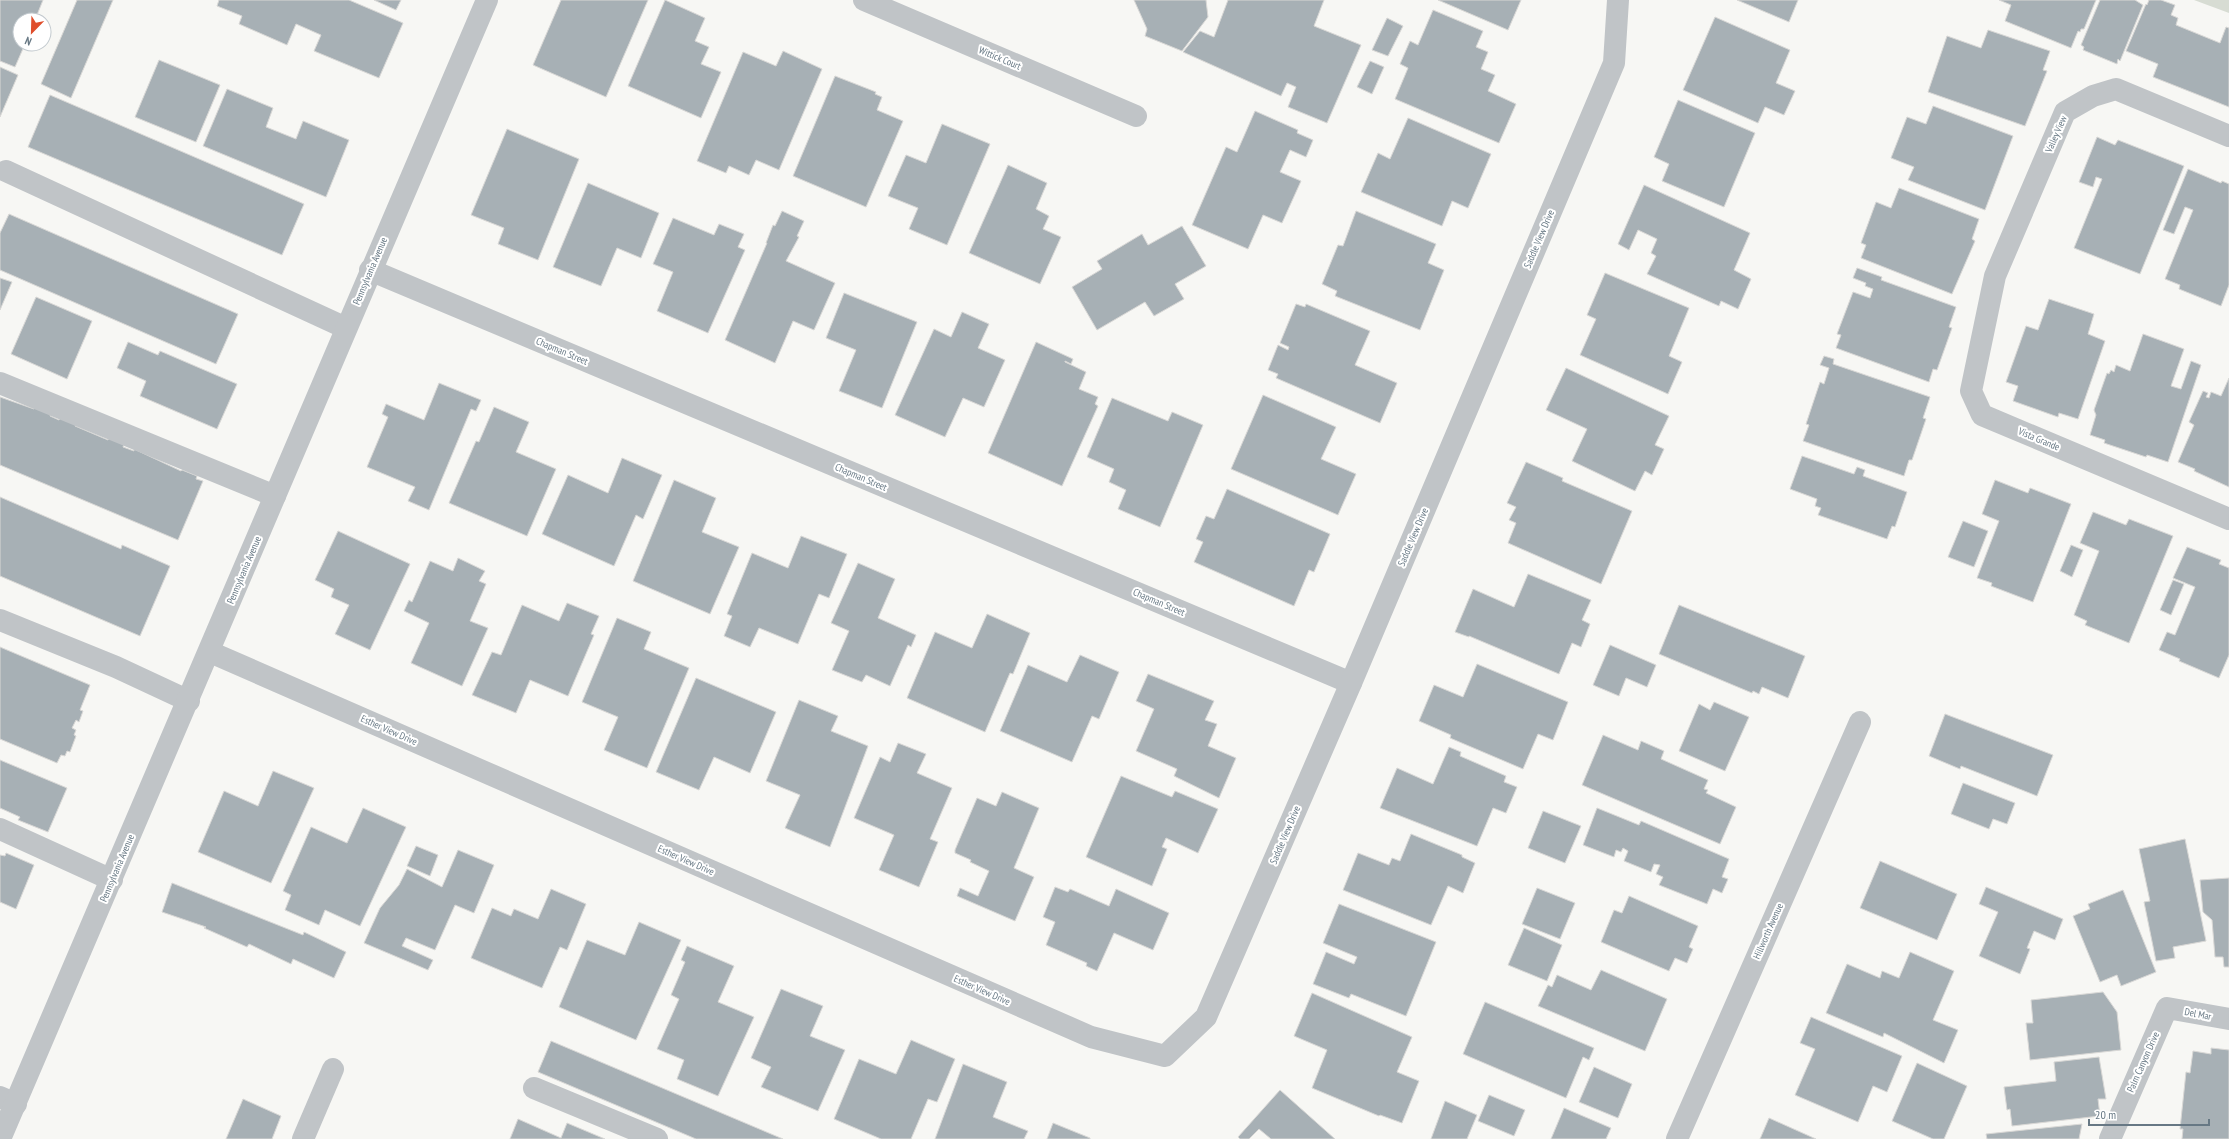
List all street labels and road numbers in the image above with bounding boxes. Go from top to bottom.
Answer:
street label: Wittick Court [977,43,1023,73]
street label: Valley View [2042,113,2070,155]
street label: Saddle View Drive [1521,208,1557,270]
street label: Pennsylvania Avenue [350,235,390,307]
street label: Chapman Street [534,334,590,368]
street label: Vista Grande [2015,424,2062,453]
street label: Chapman Street [833,460,889,494]
street label: Saddle View Drive [1395,506,1431,568]
street label: Pennsylvania Avenue [224,534,264,606]
street label: Chapman Street [1131,585,1187,619]
street label: Esther View Drive [359,712,419,748]
street label: Saddle View Drive [1267,804,1303,866]
street label: Pennsylvania Avenue [97,832,137,904]
street label: Esther View Drive [656,842,716,878]
street label: Hillworth Avenue [1750,901,1786,961]
street label: Esther View Drive [952,972,1012,1008]
street label: Del Mar [2184,1005,2213,1023]
street label: Palm Canyon Drive [2124,1030,2162,1094]

